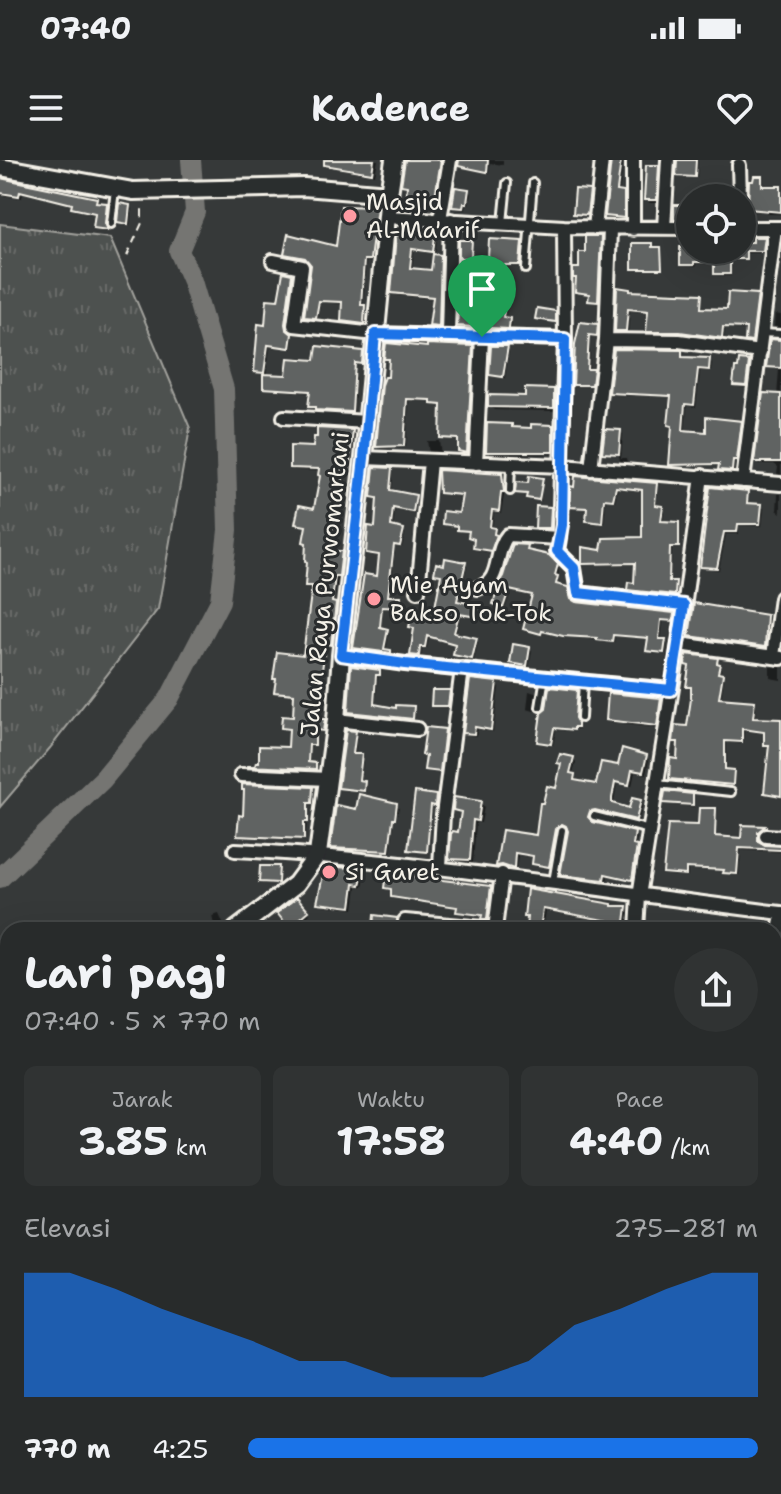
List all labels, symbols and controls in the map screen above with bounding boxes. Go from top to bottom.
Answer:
text: 07:40 [40,8,132,49]
text: Kadence [311,84,470,133]
icon: menu [24,86,68,130]
icon: heart [713,86,757,130]
map controls [676,184,756,264]
button: locate [676,184,756,264]
place label: Masjid Al-Ma'arif [366,186,481,246]
marker: Masjid Al-Ma'arif [341,207,359,225]
pin [448,255,516,337]
icon: arrive [460,267,504,311]
street label: Jalan Raya Purwomartani [293,430,357,738]
place label: Mie Ayam Bakso Tok-Tok [390,569,552,629]
marker: Mie Ayam Bakso Tok-Tok [365,590,383,608]
place label: Si Garet [345,856,440,888]
marker: Si Garet [320,863,338,881]
text: Lari pagi [24,943,227,1002]
button: share [674,948,758,1032]
text: 07:40 · 5 × 770 m [24,1003,260,1038]
text: Jarak [112,1085,173,1114]
text: Waktu [357,1085,425,1114]
text: Pace [615,1085,664,1114]
text: 3.85 [78,1114,168,1168]
text: 17:58 [336,1114,446,1168]
text: 4:40 [569,1114,664,1168]
text: km [168,1133,207,1162]
text: /km [664,1133,710,1162]
text: Elevasi [24,1210,111,1245]
text: 275–281 m [614,1210,758,1245]
text: 770 m [24,1431,110,1466]
text: 4:25 [152,1431,209,1466]

